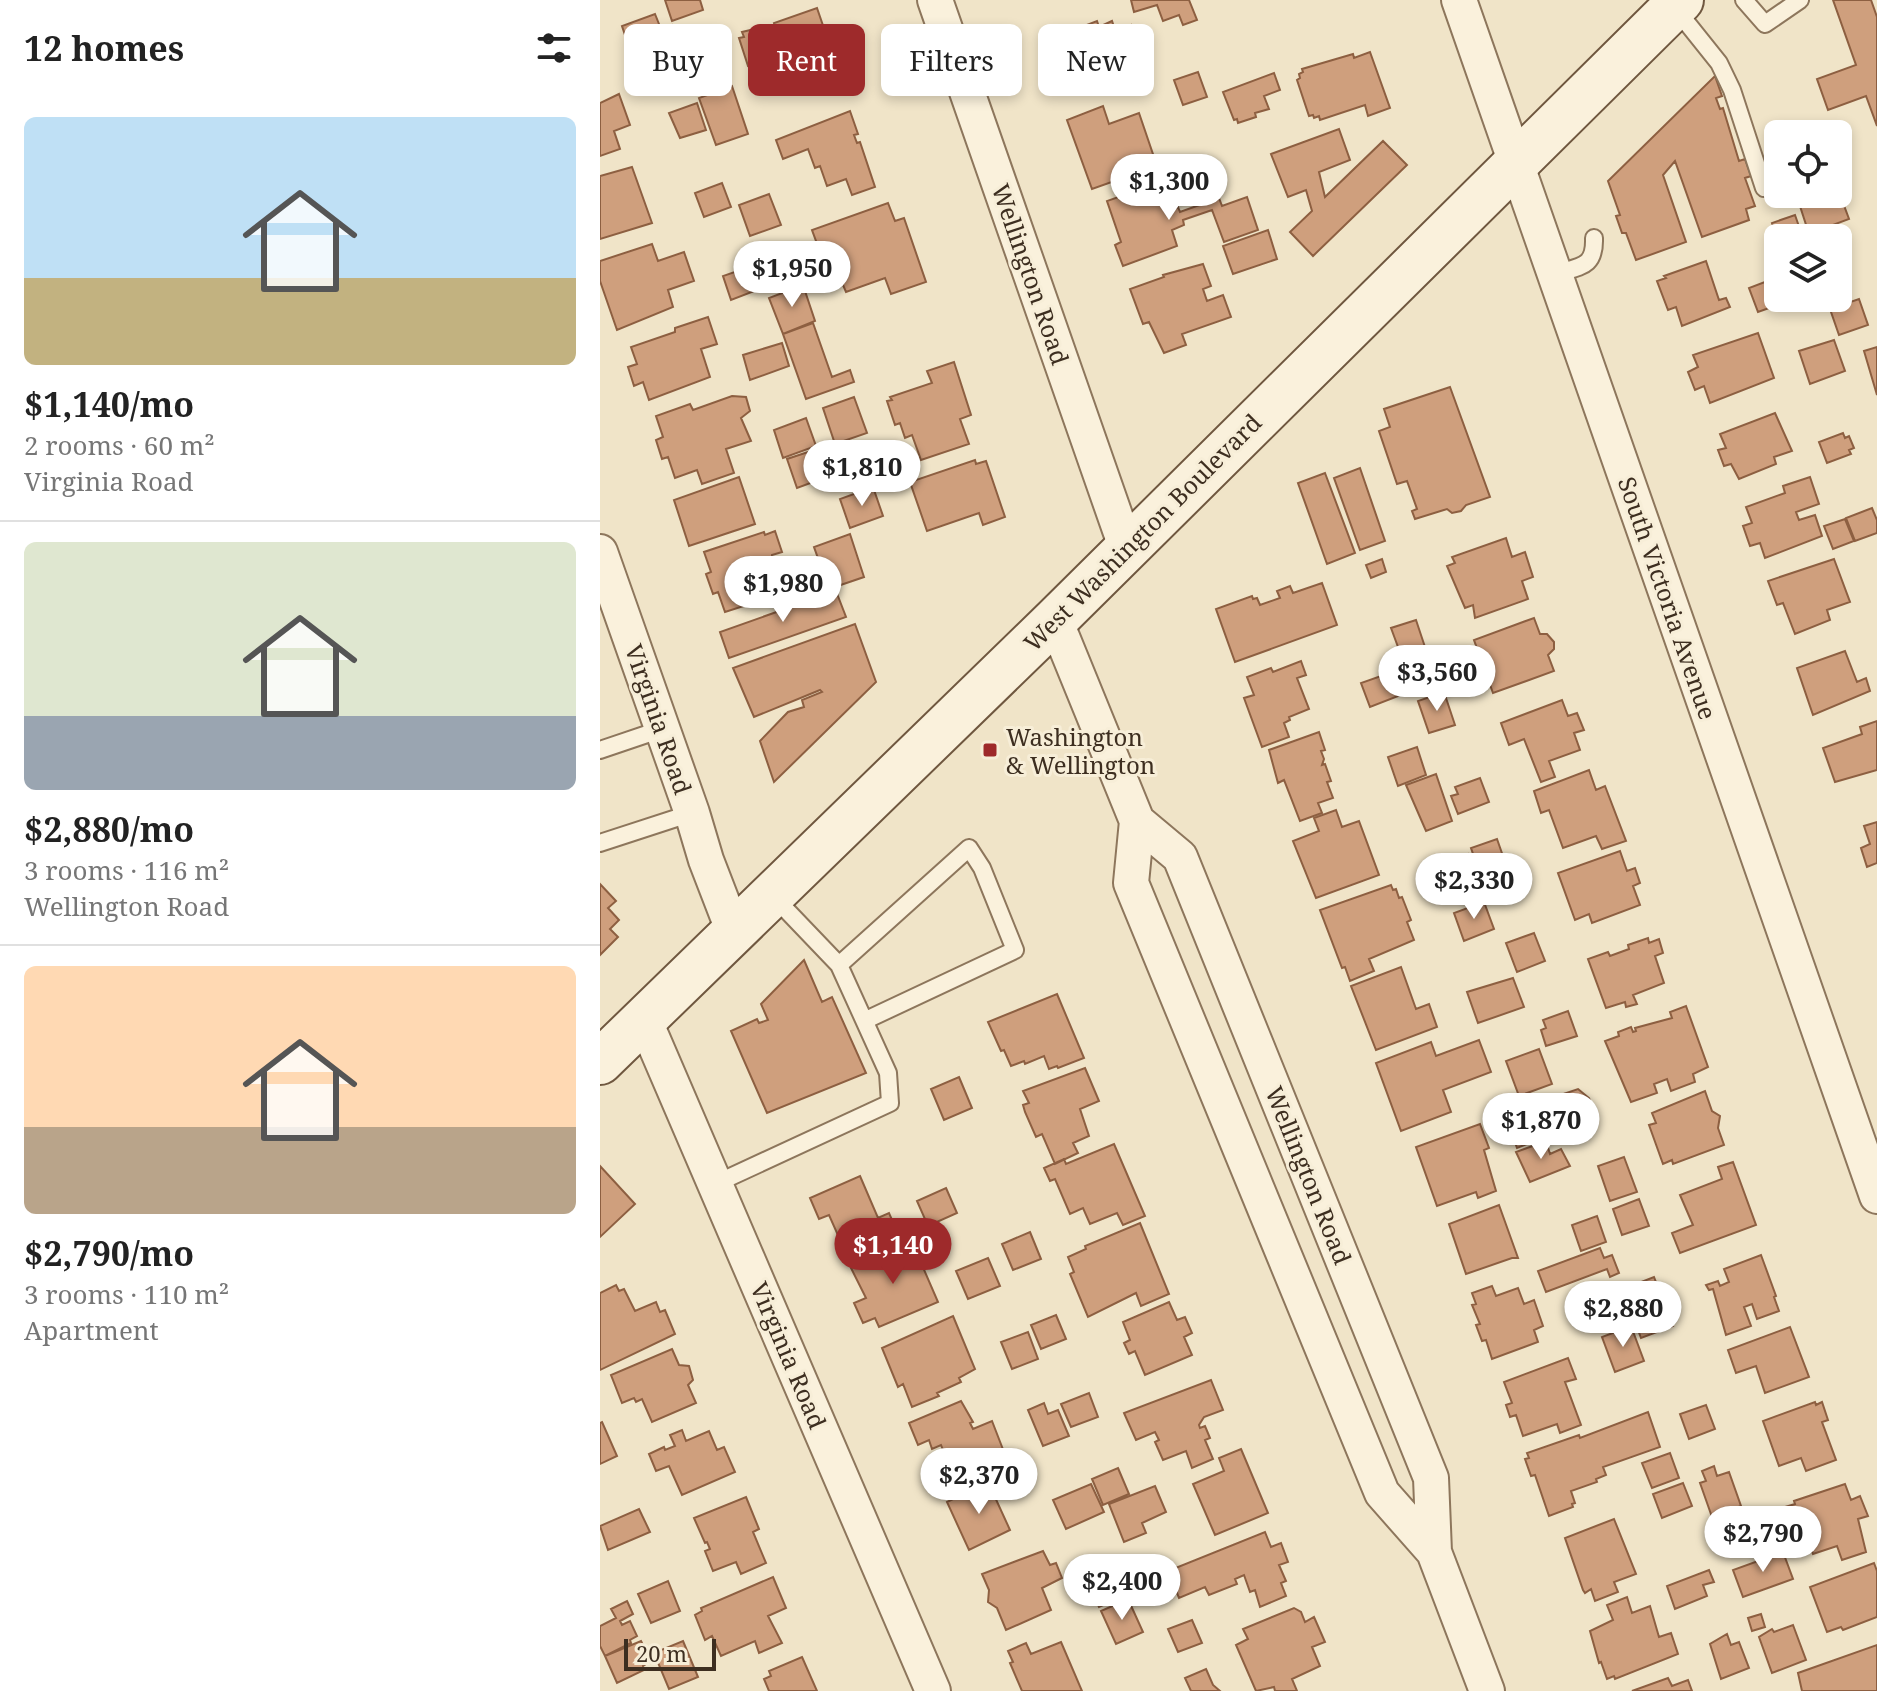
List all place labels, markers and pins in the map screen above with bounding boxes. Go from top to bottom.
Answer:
pin: $1,300 [1104,154,1234,222]
pin: $1,950 [727,241,857,309]
pin: $1,810 [797,440,927,508]
pin: $1,980 [718,556,848,624]
pin: $3,560 [1372,645,1502,713]
place label: Washington & Wellington [1006,720,1155,781]
marker: Washington & Wellington [981,741,999,759]
pin: $2,330 [1409,853,1539,921]
pin: $1,870 [1476,1093,1606,1161]
pin: $1,140 [828,1218,958,1286]
pin: $2,880 [1558,1281,1688,1349]
pin: $2,370 [914,1448,1044,1516]
pin: $2,790 [1698,1506,1828,1574]
pin: $2,400 [1057,1554,1187,1622]

